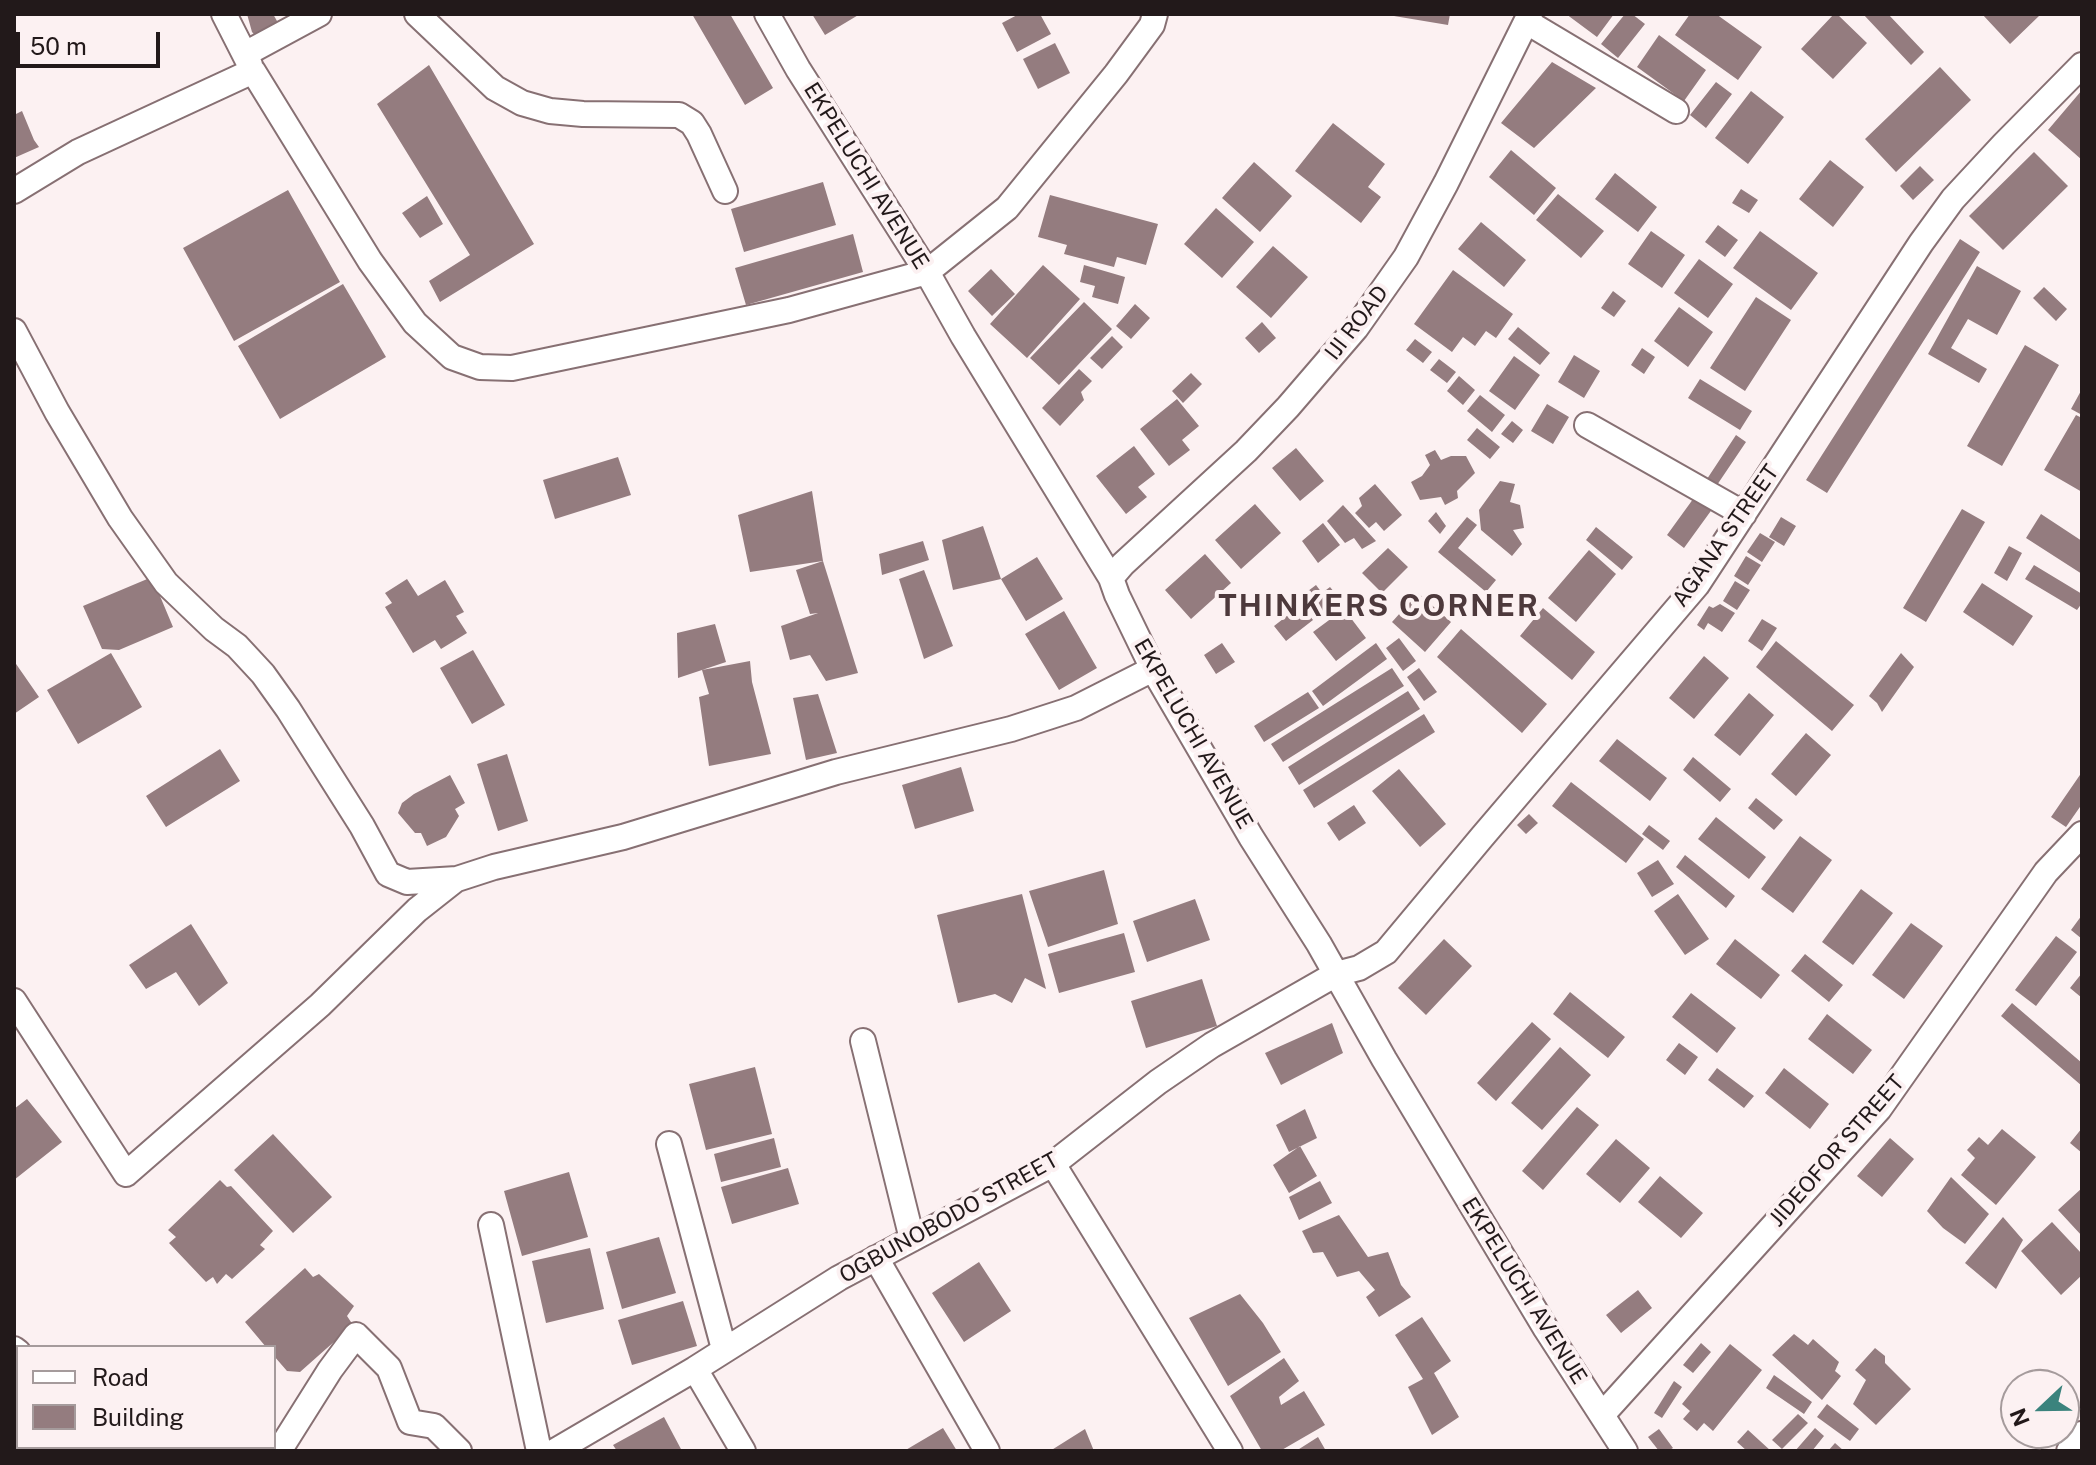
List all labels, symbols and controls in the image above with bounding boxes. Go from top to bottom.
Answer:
scale bar [20,16,164,66]
text: 50 m [30,32,87,60]
street label: EKPELUCHI AVENUE [798,78,934,274]
street label: IJI ROAD [1320,280,1394,366]
street label: AGANA STREET [1667,460,1785,612]
district label: THINKERS CORNER [1218,589,1540,625]
street label: EKPELUCHI AVENUE [1128,634,1258,834]
street label: JIDEOFOR STREET [1764,1070,1910,1232]
street label: OGBUNOBODO STREET [835,1147,1063,1289]
street label: EKPELUCHI AVENUE [1456,1193,1592,1389]
legend [16,1345,276,1449]
text: Road [92,1363,149,1391]
north arrow [2000,1369,2080,1449]
text: Building [92,1403,184,1431]
text: N [2004,1404,2035,1430]

